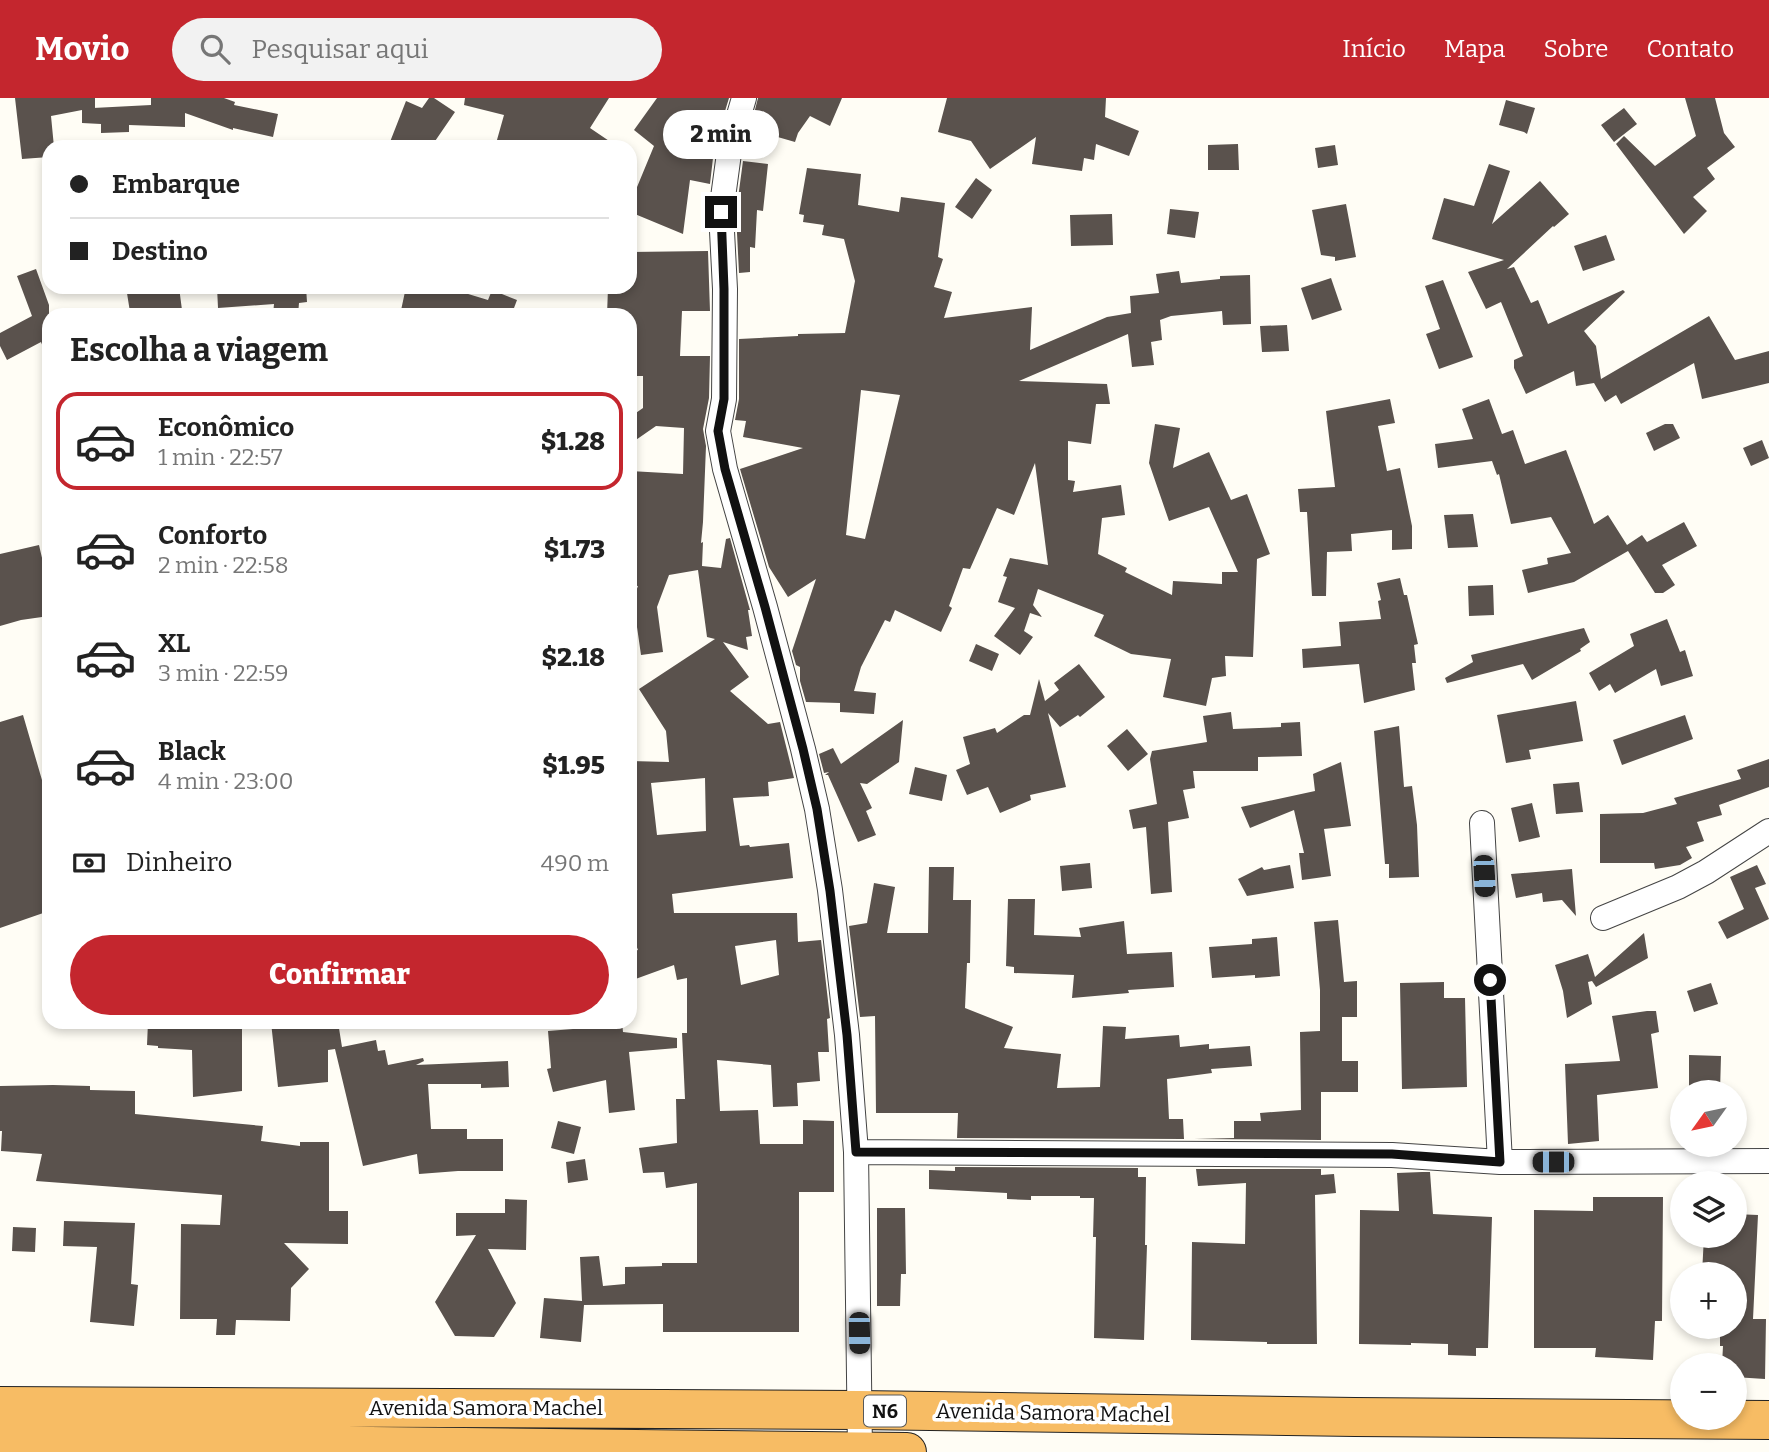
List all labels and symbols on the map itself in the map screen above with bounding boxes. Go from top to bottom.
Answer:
callout: 2 min [663,110,779,159]
route end [705,196,737,228]
car [1473,854,1496,898]
route start [1474,964,1506,996]
north arrow [1670,1080,1746,1157]
car [1533,1152,1575,1173]
car [849,1312,870,1354]
street label: Avenida Samora Machel [369,1395,603,1421]
road number: N6 [864,1396,906,1427]
street label: Avenida Samora Machel [936,1398,1170,1428]

